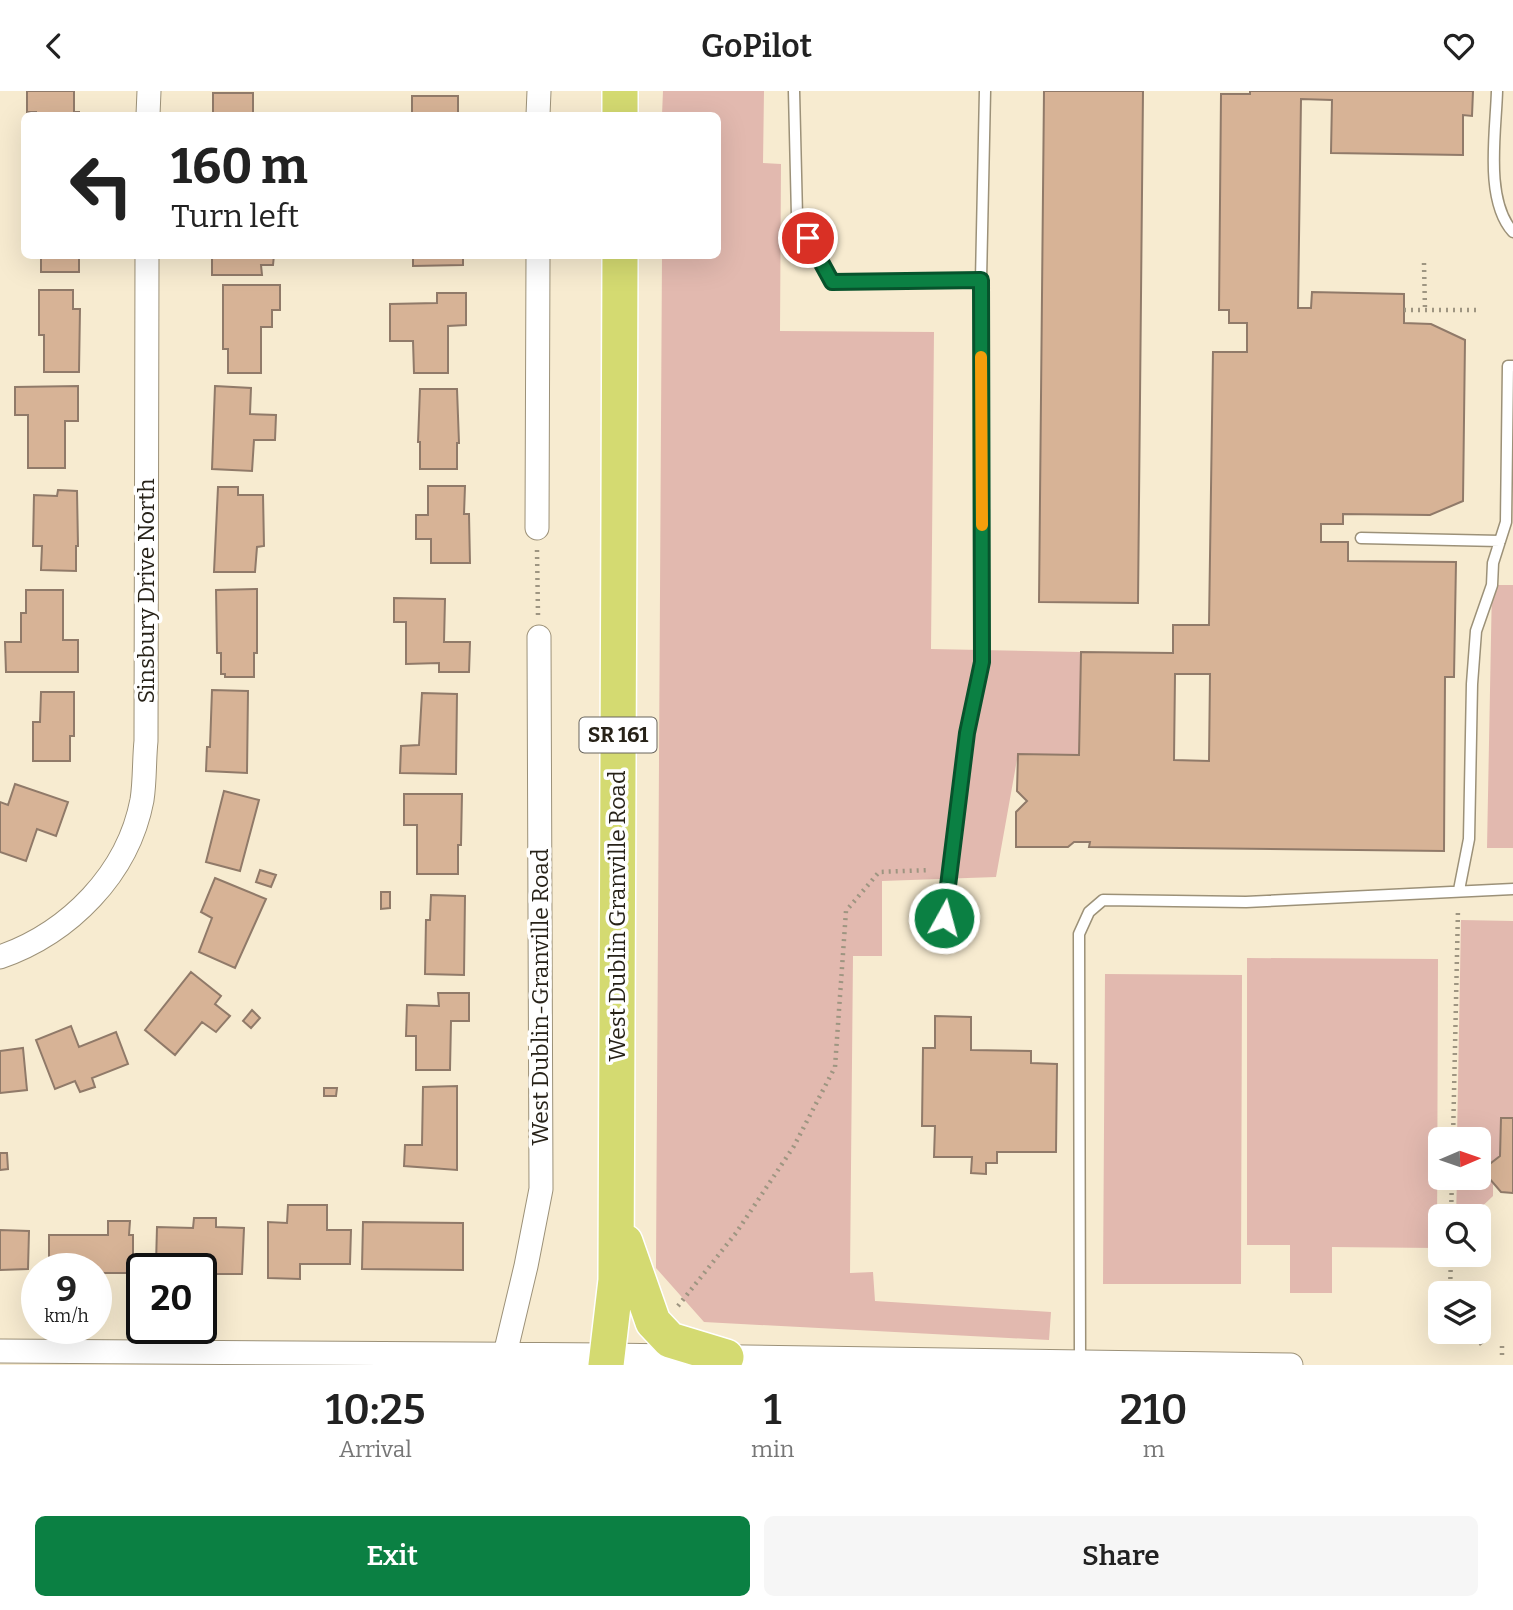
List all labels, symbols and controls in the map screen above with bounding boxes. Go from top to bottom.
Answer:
icon: back [35,27,73,65]
text: GoPilot [701,27,812,65]
icon: heart [1440,27,1478,65]
text: 160 m [171,137,308,196]
icon: left [56,140,147,231]
text: Turn left [171,197,299,235]
pin [778,208,838,268]
icon: arrive [789,219,827,257]
street label: Sinsbury Drive North [132,478,160,704]
road number: SR 161 [580,717,656,753]
street label: West Dublin Granville Road [603,770,631,1062]
street label: West Dublin-Granville Road [526,848,554,1146]
position arrow [907,881,981,955]
north arrow [1428,1127,1491,1190]
map controls [1428,1127,1491,1344]
button: search [1428,1204,1491,1267]
speed limit sign: 20 [126,1253,217,1344]
text: 9 [56,1268,77,1310]
button: layers [1428,1281,1491,1344]
text: km/h [44,1305,89,1327]
text: 10:25 [325,1385,426,1435]
text: 1 [764,1385,782,1435]
text: 210 [1120,1385,1188,1435]
text: Arrival [339,1435,412,1463]
text: min [751,1435,794,1463]
text: m [1143,1435,1165,1463]
button: Exit [35,1516,750,1596]
button: Share [764,1516,1478,1596]

